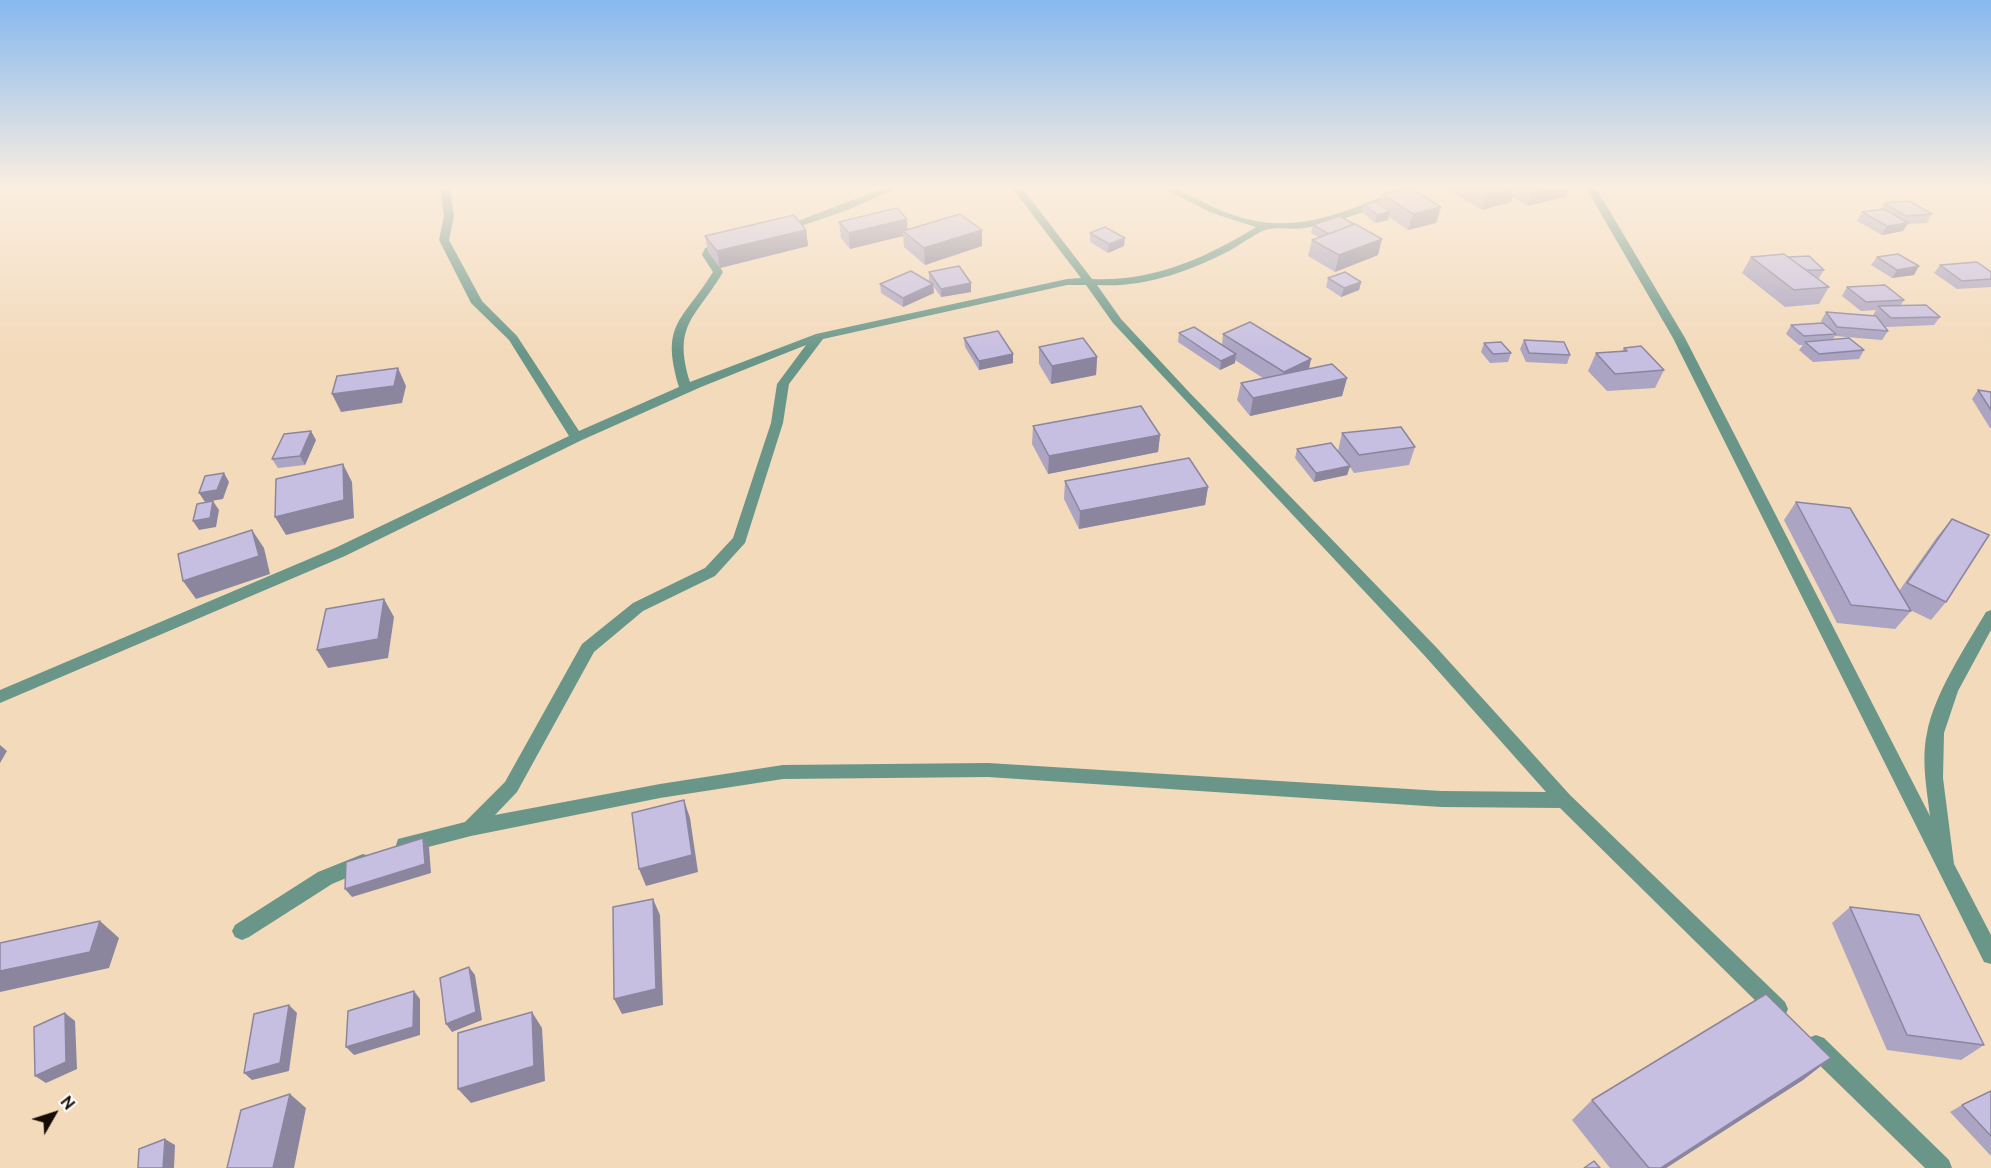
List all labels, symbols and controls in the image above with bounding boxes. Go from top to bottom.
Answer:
north arrow [24,1084,84,1144]
text: N [57,1092,79,1113]

